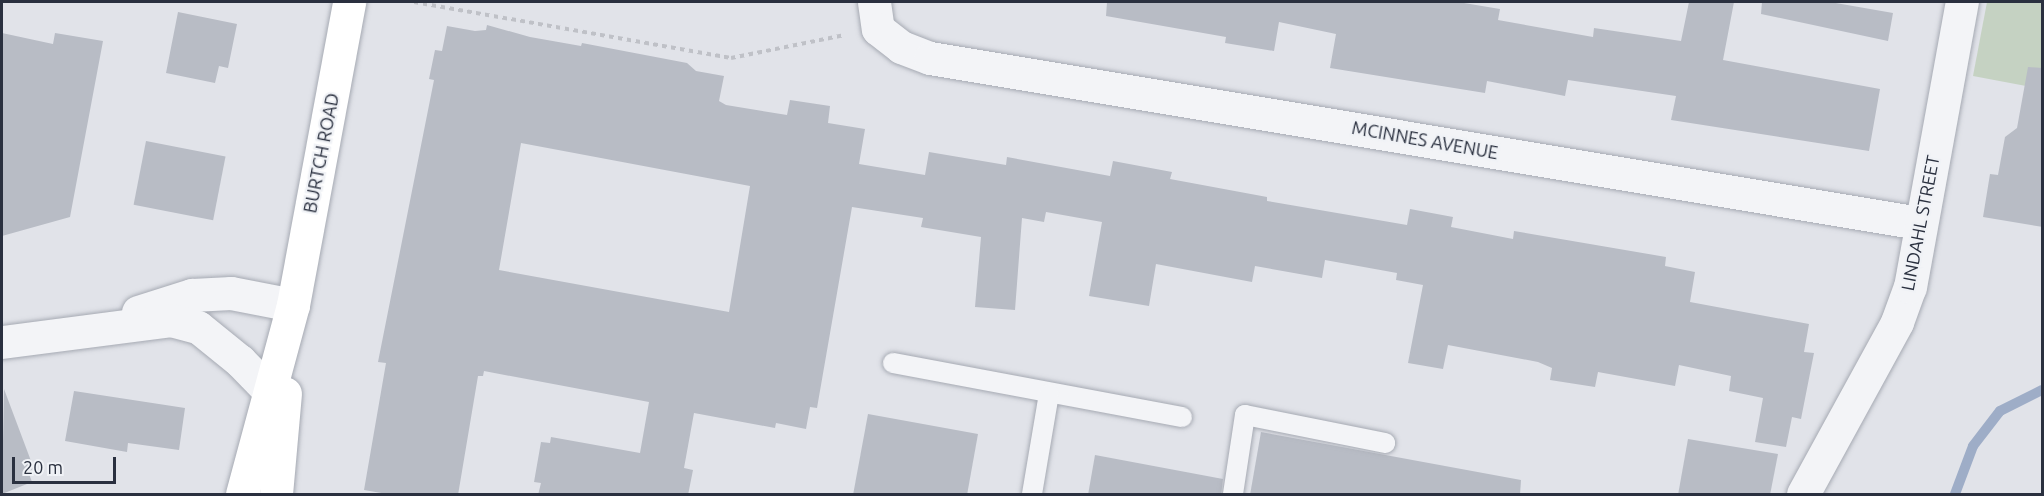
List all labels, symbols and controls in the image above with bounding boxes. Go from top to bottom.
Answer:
street label: BURTCH ROAD [299,91,343,215]
street label: MCINNES AVENUE [1350,116,1500,164]
street label: LINDAHL STREET [1896,153,1944,293]
scale bar [15,445,118,483]
text: 20 m [23,457,63,477]

